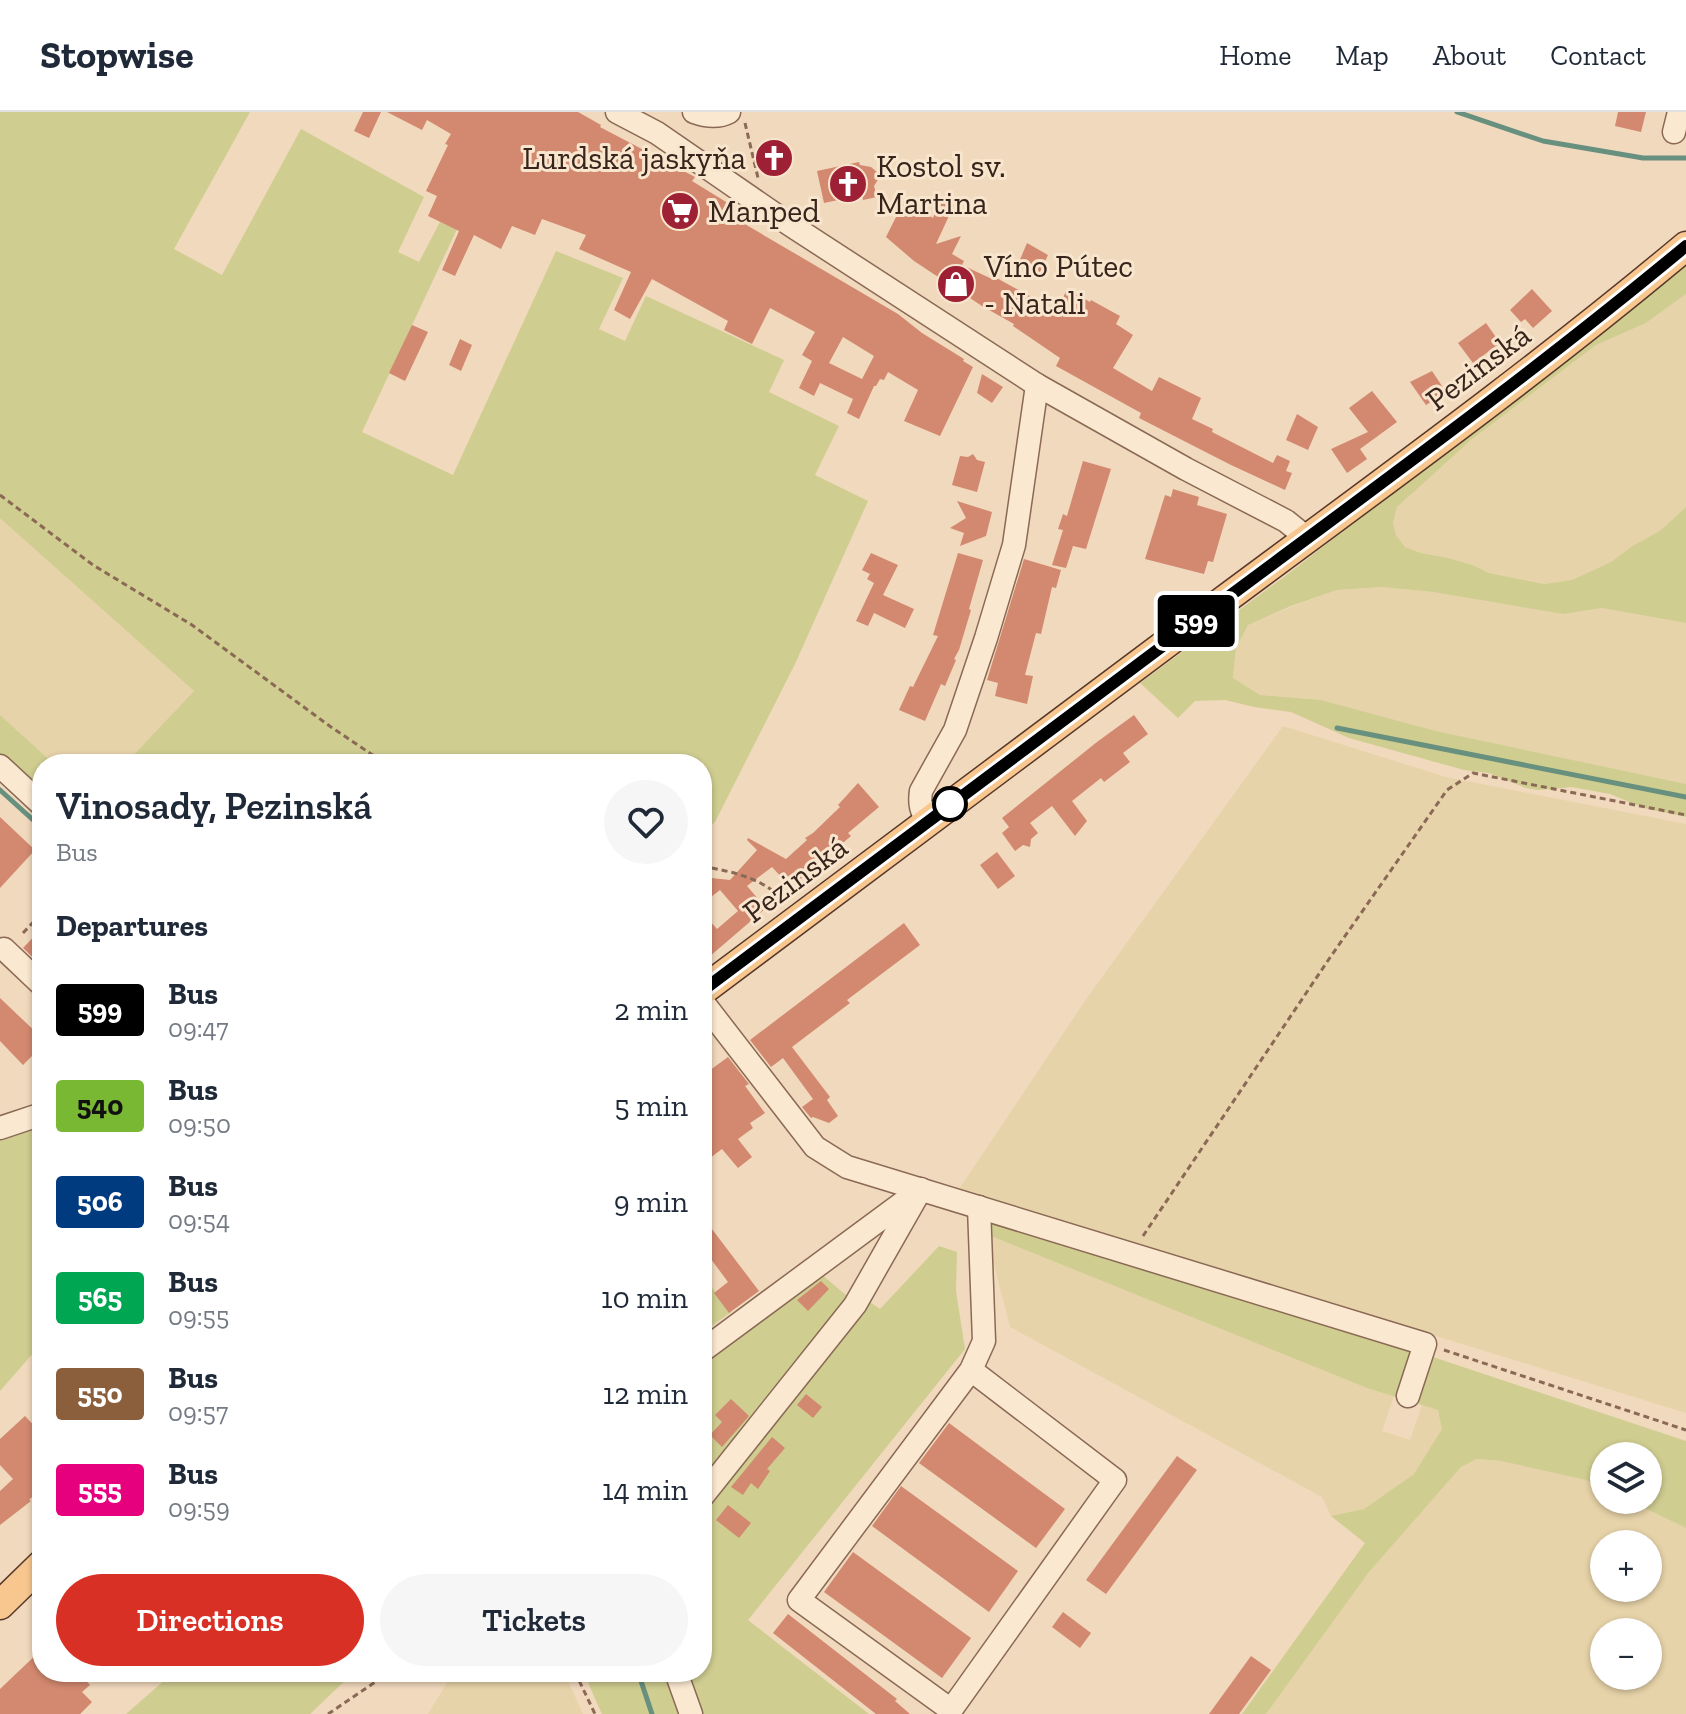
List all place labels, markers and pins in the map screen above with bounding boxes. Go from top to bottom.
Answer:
church icon: Lurdská jaskyňa [753,137,795,179]
place label: Lurdská jaskyňa [522,139,746,177]
place label: Kostol sv. Martina [876,147,1006,222]
church icon: Kostol sv. Martina [827,163,869,205]
supermarket icon: Manped [659,190,701,232]
place label: Manped [708,192,820,230]
place label: Víno Pútec - Natali [983,247,1133,322]
shop icon: Víno Pútec - Natali [935,263,977,305]
unlabelled marker [933,787,967,821]

